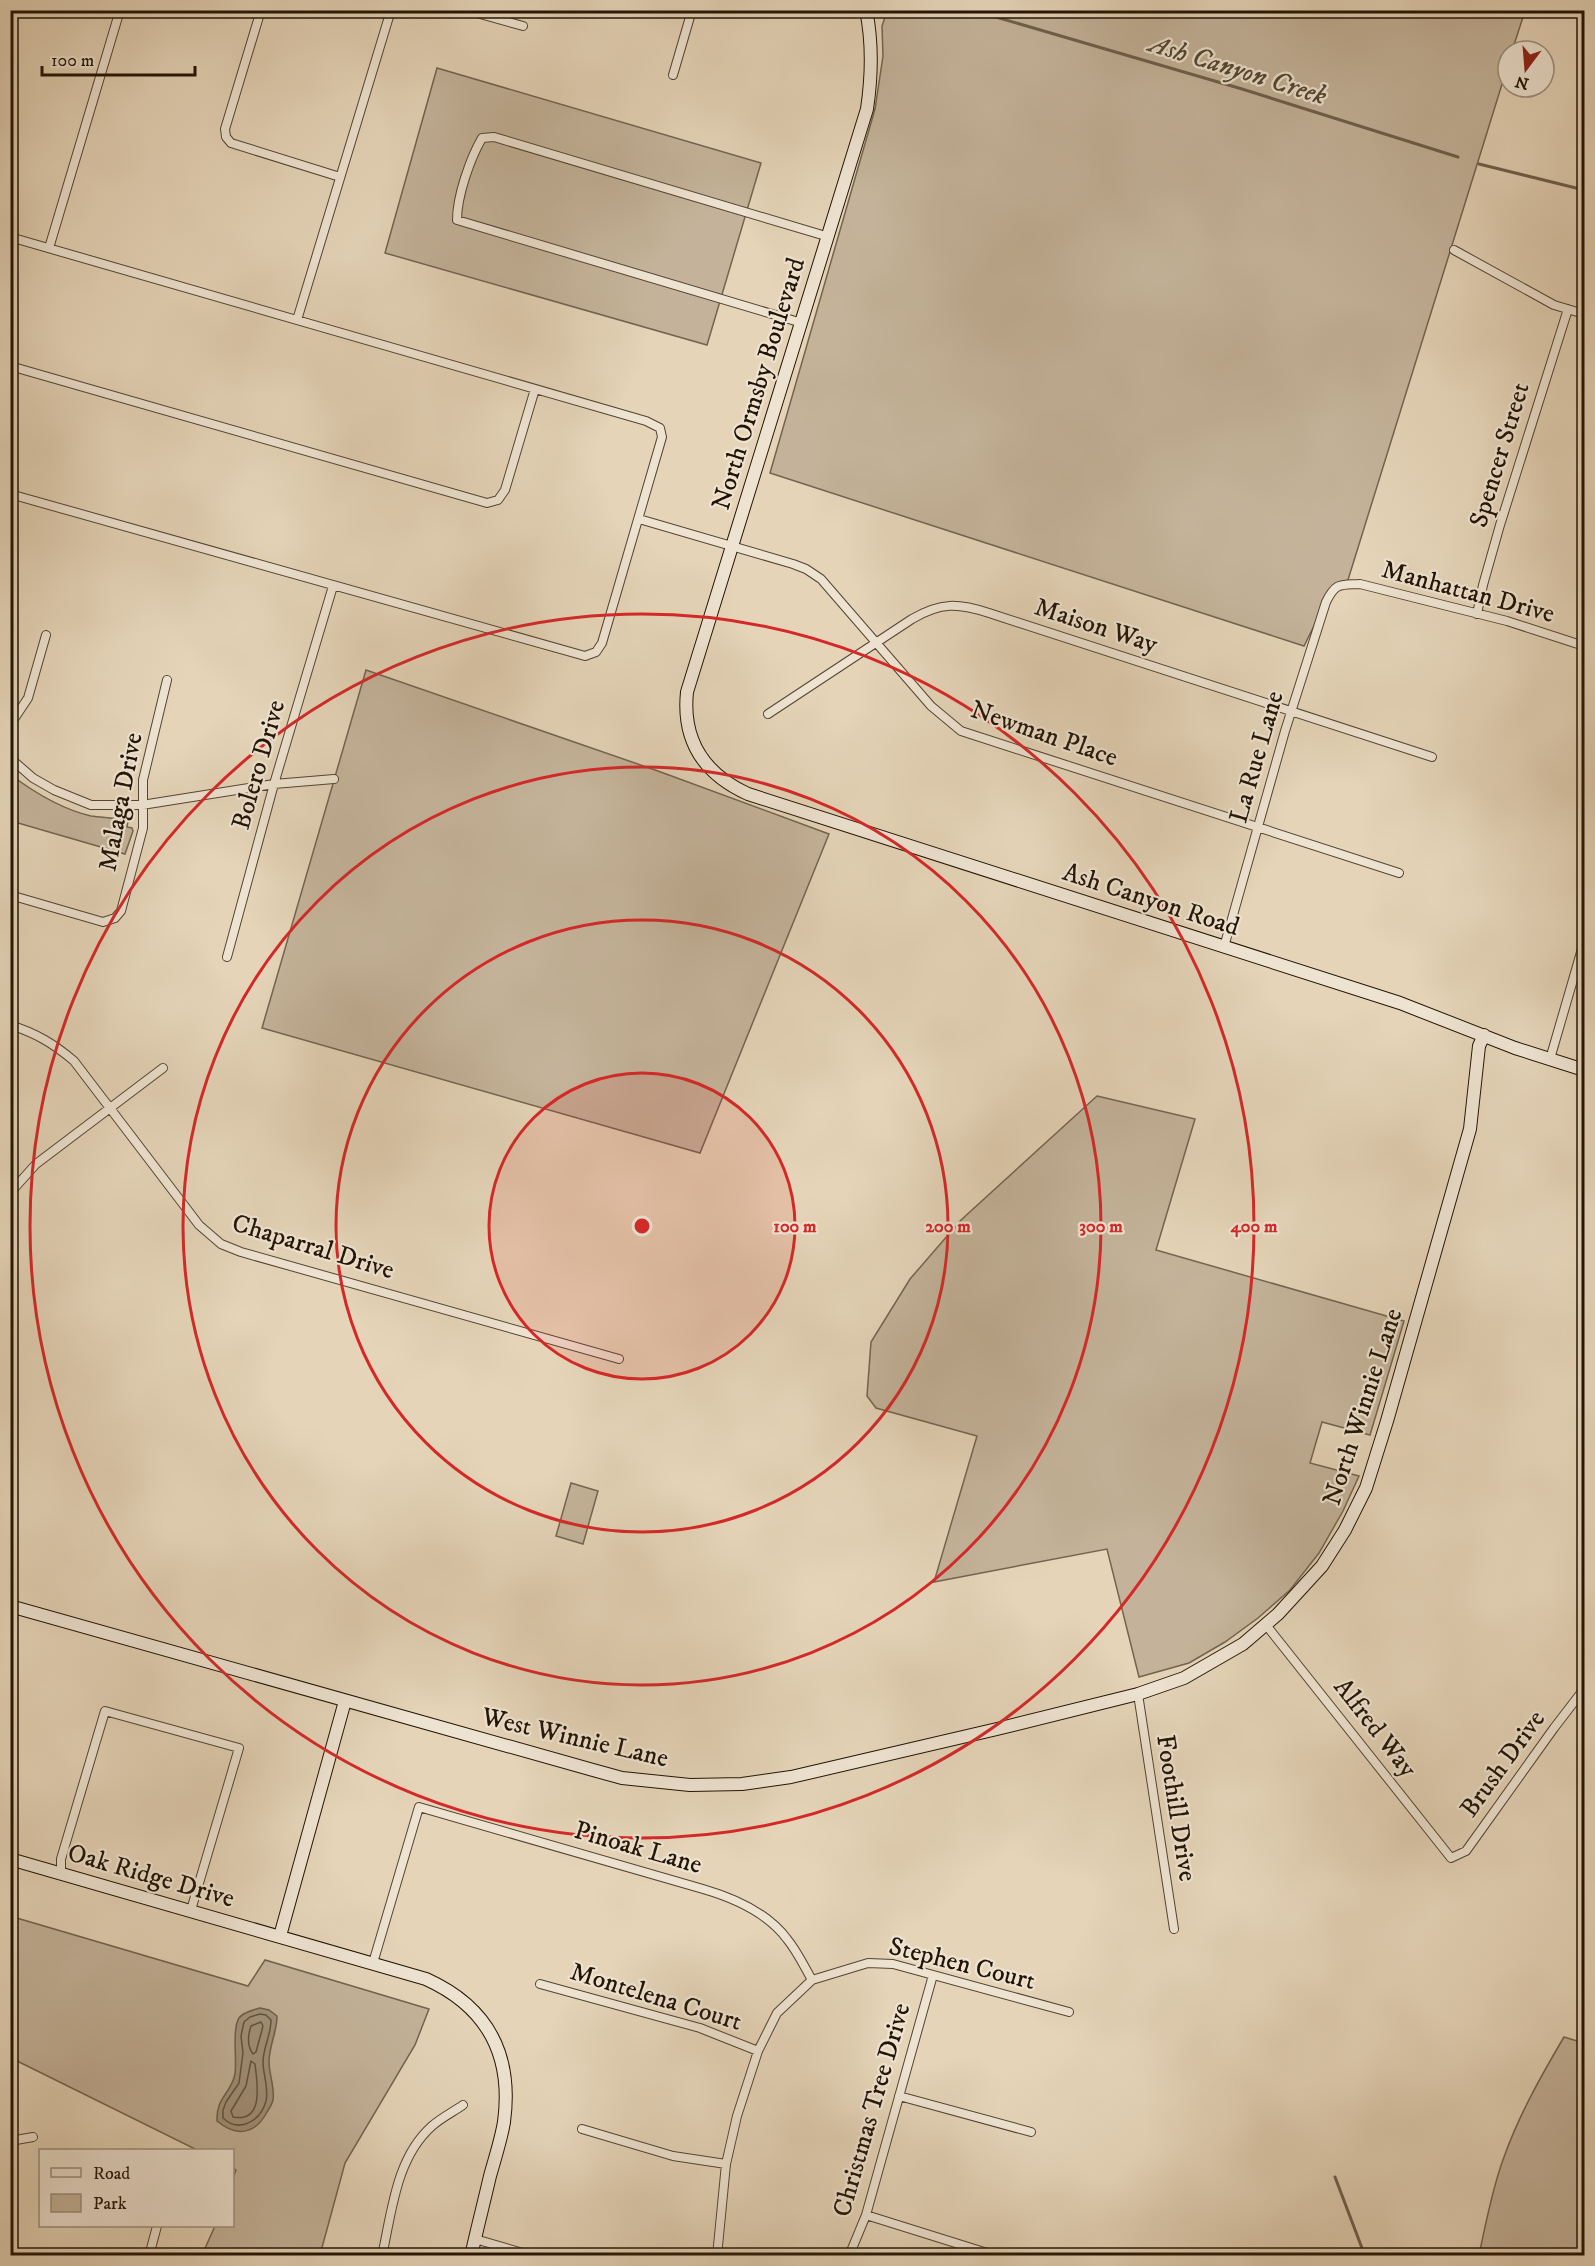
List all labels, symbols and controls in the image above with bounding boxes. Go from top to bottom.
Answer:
water label: Ash Canyon Creek [1143,26,1331,113]
scale bar [42,39,195,77]
north arrow [1496,39,1556,99]
text: 100 m [51,50,94,72]
text: N [1513,71,1531,94]
street label: North Ormsby Boulevard [705,254,813,514]
street label: Spencer Street [1462,379,1538,531]
street label: Manhattan Drive [1378,553,1558,631]
street label: Maison Way [1030,591,1162,662]
street label: La Rue Lane [1222,687,1292,827]
street label: Newman Place [966,693,1122,775]
street label: Bolero Drive [225,696,293,834]
street label: Malaga Drive [91,730,151,874]
street label: Ash Canyon Road [1058,856,1244,944]
street label: Chaparral Drive [228,1207,398,1287]
centre of rings [632,1216,652,1236]
text: 100 m [773,1216,817,1238]
text: 200 m [925,1216,971,1238]
text: 300 m [1079,1216,1123,1238]
text: 400 m [1229,1216,1278,1238]
street label: North Winnie Lane [1316,1304,1410,1510]
street label: Alfred Way [1326,1672,1424,1785]
street label: West Winnie Lane [477,1700,672,1776]
street label: Brush Drive [1453,1704,1553,1824]
street label: Foothill Drive [1148,1732,1204,1884]
street label: Pinoak Lane [570,1814,706,1882]
street label: Oak Ridge Drive [64,1836,238,1916]
street label: Stephen Court [885,1930,1039,1998]
street label: Montelena Court [566,1955,746,2039]
street label: Christmas Tree Drive [826,1999,918,2221]
legend [39,2149,234,2227]
text: Road [93,2163,130,2185]
text: Park [93,2193,127,2215]

